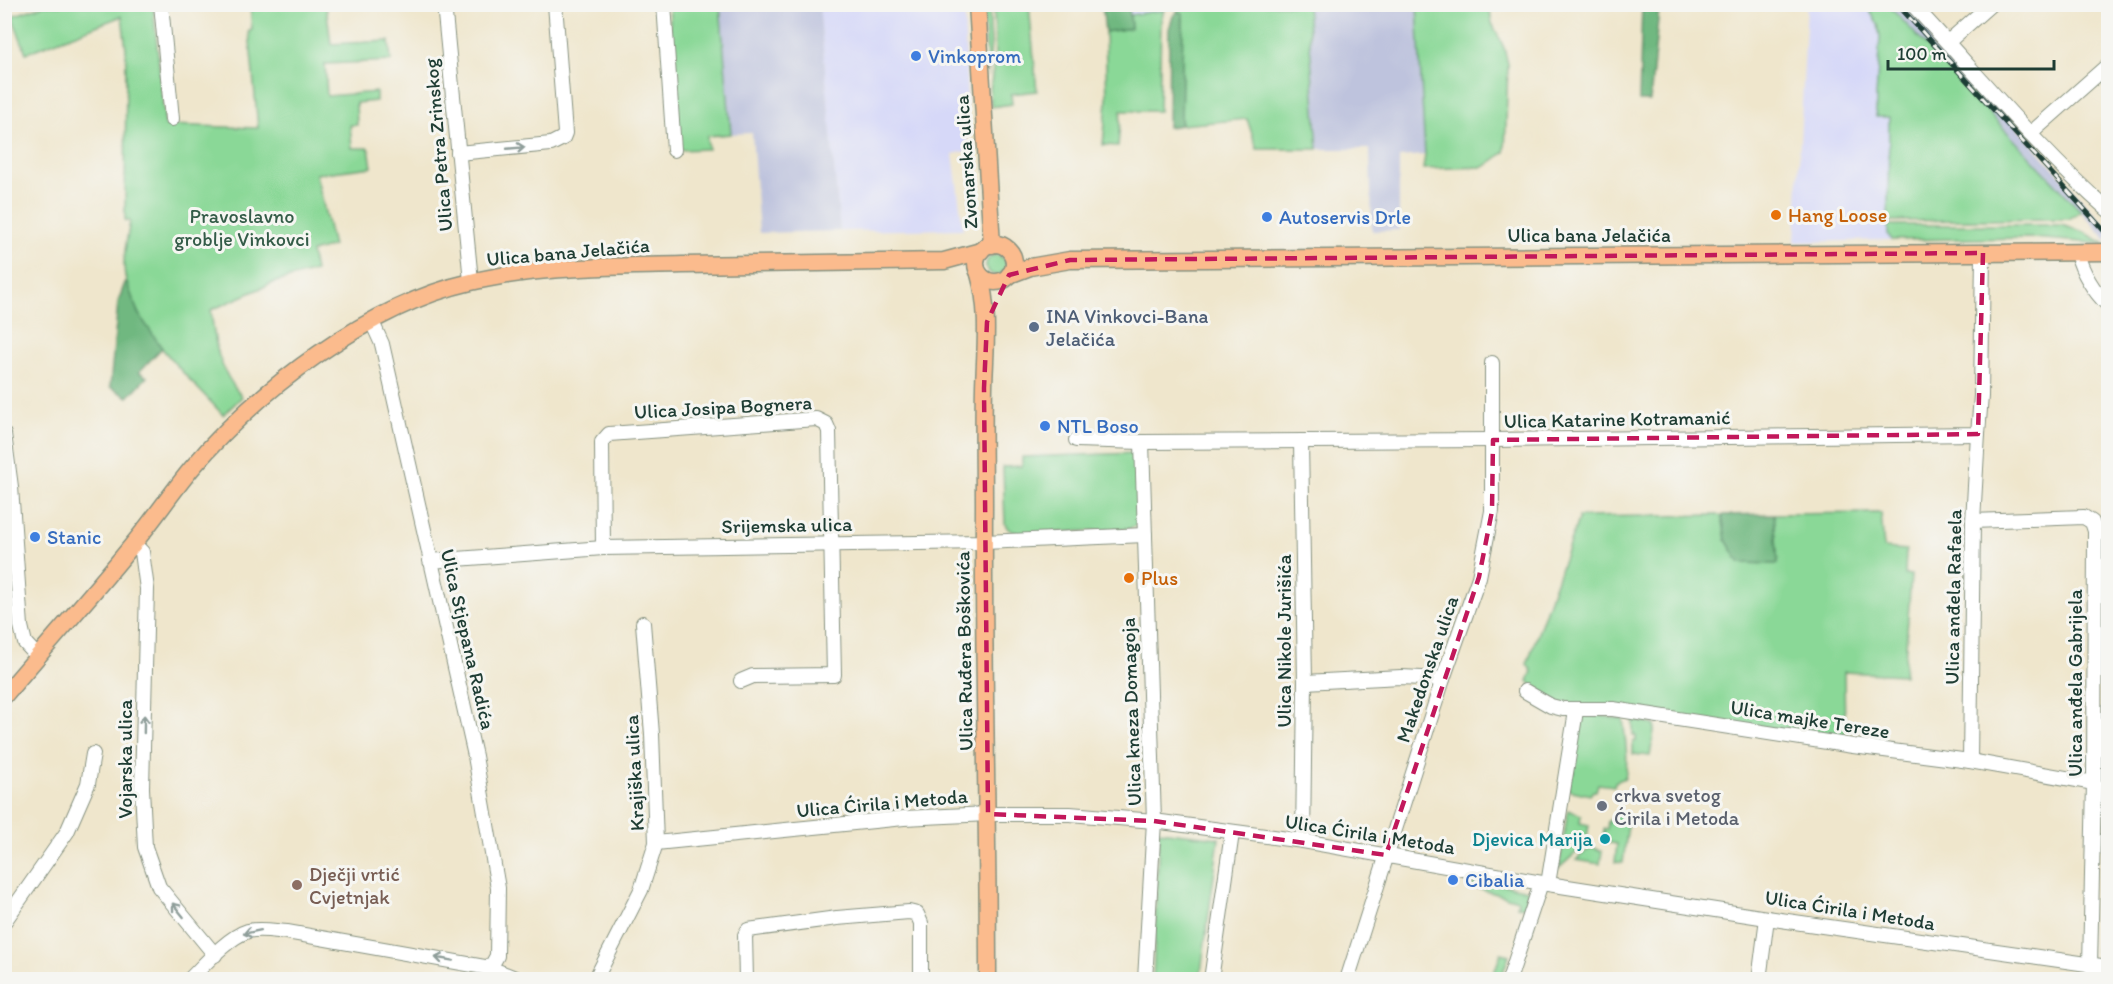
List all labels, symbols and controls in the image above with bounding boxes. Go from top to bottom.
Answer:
scale bar [1888,33,2054,71]
text: 100 m [1897,43,1947,65]
place label: Vinkoprom [928,44,1021,68]
marker: Vinkoprom [909,49,923,63]
street label: Ulica Petra Zrinskog [418,57,458,233]
street label: Zvonarska ulica [949,93,983,230]
one-way arrow [506,142,526,153]
place label: Hang Loose [1788,203,1887,227]
park label: Pravoslavno groblje Vinkovci [174,204,310,251]
place label: Autoservis Drle [1279,205,1411,229]
marker: Hang Loose [1769,208,1783,222]
marker: Autoservis Drle [1260,210,1274,224]
street label: Ulica bana Jelačića [1507,223,1671,247]
street label: Ulica bana Jelačića [485,233,651,271]
place label: INA Vinkovci-Bana Jelačića [1046,304,1209,351]
marker: INA Vinkovci-Bana Jelačića [1027,320,1041,334]
street label: Ulica Josipa Bognera [633,390,813,424]
street label: Ulica Katarine Kotramanić [1503,405,1731,433]
place label: NTL Boso [1057,414,1139,438]
marker: NTL Boso [1038,419,1052,433]
street label: Ulica anđela Rafaela [1939,508,1967,685]
street label: Srijemska ulica [721,512,853,538]
place label: Stanic [47,525,101,549]
marker: Stanic [28,530,42,544]
street label: Ulica Stjepana Radića [436,546,500,732]
street label: Ulica Ruđera Boškovića [950,550,978,751]
street label: Ulica Nikole Jurišića [1272,554,1296,728]
place label: Plus [1141,566,1178,590]
marker: Plus [1122,571,1136,585]
street label: Ulica anđela Gabrijela [2063,588,2087,777]
street label: Makedonska ulica [1391,592,1464,746]
street label: Ulica kneza Domagoja [1116,617,1146,807]
street label: Ulica majke Tereze [1729,695,1891,743]
street label: Vojarska ulica [113,699,137,819]
street label: Krajiška ulica [619,714,649,832]
one-way arrow [138,715,149,735]
street label: Ulica Ćirila i Metoda [795,783,969,822]
place label: crkva svetog Ćirila i Metoda [1614,783,1740,830]
marker: crkva svetog Ćirila i Metoda [1595,799,1609,813]
street label: Ulica Ćirila i Metoda [1283,809,1457,859]
place label: Djevica Marija [1472,827,1594,851]
marker: Djevica Marija [1598,832,1612,846]
place label: Dječji vrtić Cvjetnjak [309,862,400,909]
place label: Cibalia [1465,868,1525,892]
marker: Cibalia [1446,873,1460,887]
marker: Dječji vrtić Cvjetnjak [290,878,304,892]
street label: Ulica Ćirila i Metoda [1763,885,1937,935]
one-way arrow [171,903,185,918]
one-way arrow [242,927,262,938]
one-way arrow [434,953,454,964]

